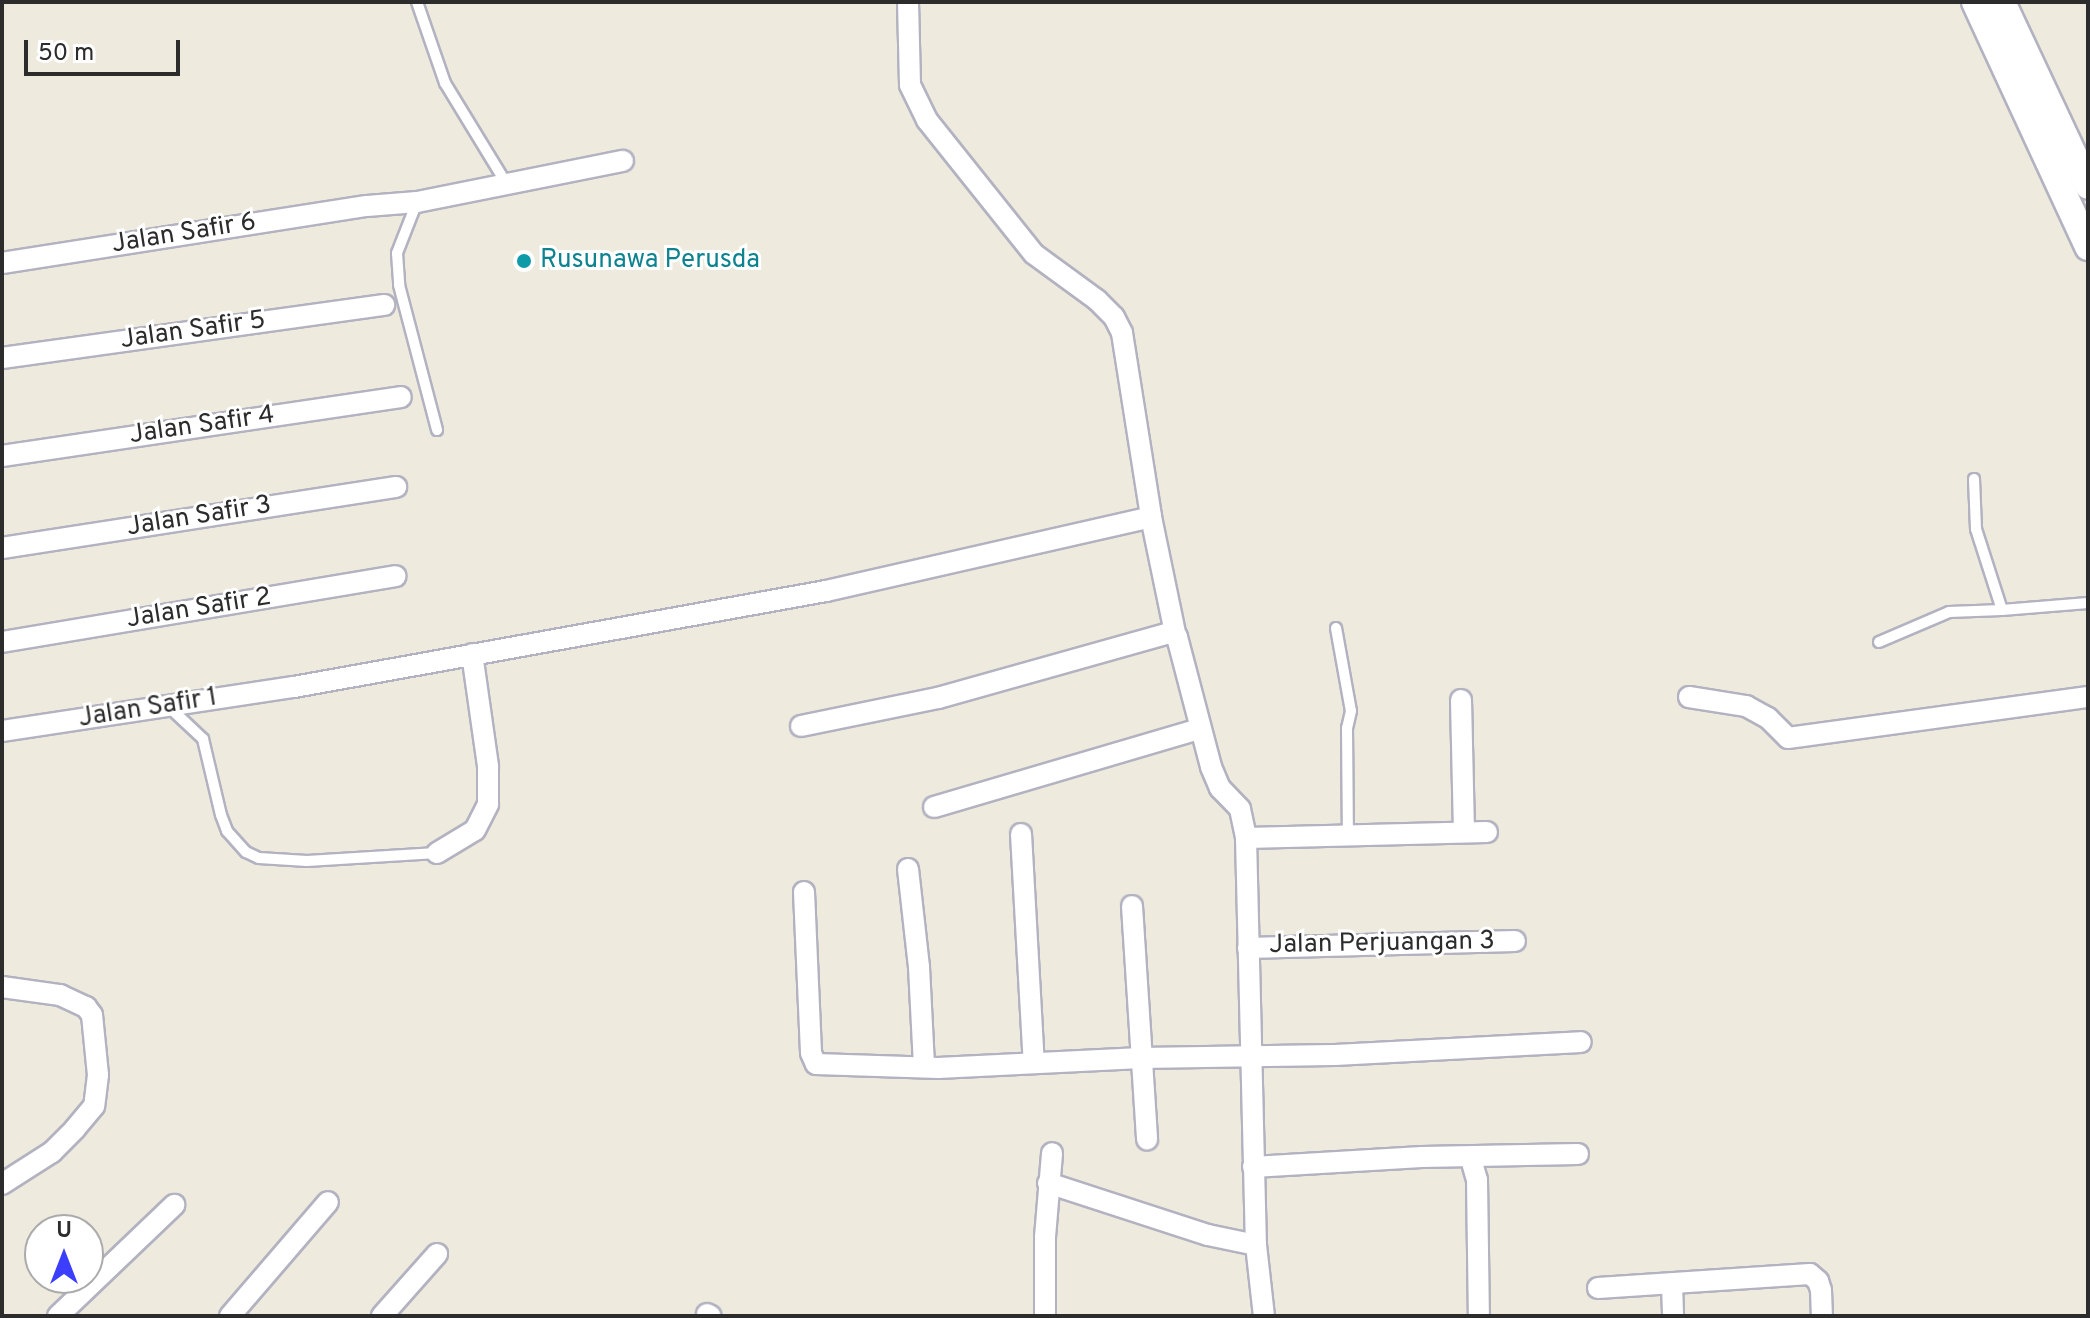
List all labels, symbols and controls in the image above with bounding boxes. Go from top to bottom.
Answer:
scale bar [28,24,184,74]
text: 50 m [38,39,94,69]
street label: Jalan Safir 6 [110,207,258,261]
place label: Rusunawa Perusda [540,245,760,277]
marker: Rusunawa Perusda [515,252,533,270]
street label: Jalan Safir 5 [118,305,268,357]
street label: Jalan Safir 4 [127,400,277,452]
street label: Jalan Safir 3 [125,490,273,544]
street label: Jalan Safir 2 [124,582,274,636]
street label: Jalan Safir 1 [76,683,220,735]
street label: Jalan Perjuangan 3 [1269,926,1495,962]
north arrow [24,1214,104,1294]
text: U [56,1218,72,1245]

